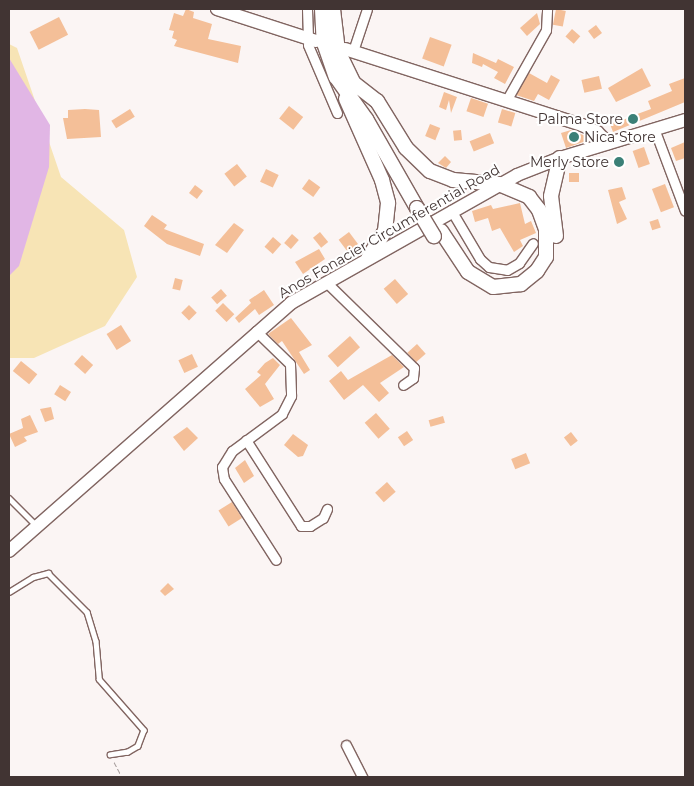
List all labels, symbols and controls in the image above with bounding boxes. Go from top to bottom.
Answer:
place label: Palma Store [538,111,623,127]
marker: Palma Store [627,113,639,125]
place label: Nica Store [584,129,656,145]
marker: Nica Store [568,131,580,143]
place label: Merly Store [530,154,609,170]
marker: Merly Store [613,156,625,168]
street label: Anos Fonacier Circumferential Road [275,161,503,301]

